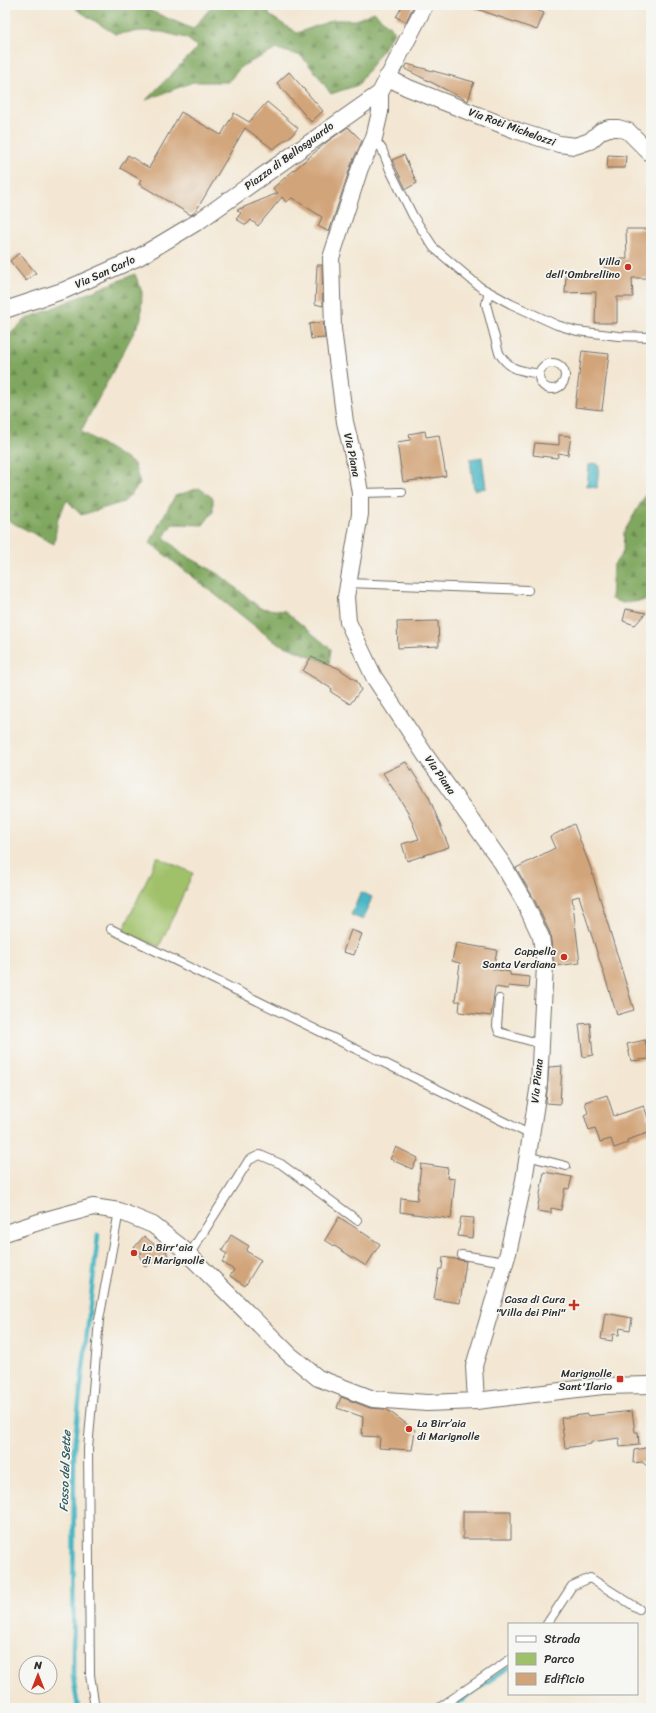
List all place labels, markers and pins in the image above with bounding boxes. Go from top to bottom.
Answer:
place label: Villa dell'Ombrellino [546,252,621,284]
marker: Villa dell'Ombrellino [623,262,633,272]
place label: Cappella Santa Verdiana [482,942,556,974]
marker: Cappella Santa Verdiana [559,952,569,962]
place label: La Birr'aia di Marignolle [142,1238,205,1270]
marker: La Birr'aia di Marignolle [129,1248,139,1258]
place label: Casa di Cura "Villa dei Pini" [496,1290,566,1322]
marker: Casa di Cura "Villa dei Pini" [568,1299,580,1311]
place label: Marignolle Sant'Ilario [559,1364,612,1396]
marker: Marignolle Sant'Ilario [615,1374,625,1384]
place label: La Birr’aia di Marignolle [417,1414,480,1446]
marker: La Birr’aia di Marignolle [404,1424,414,1434]

